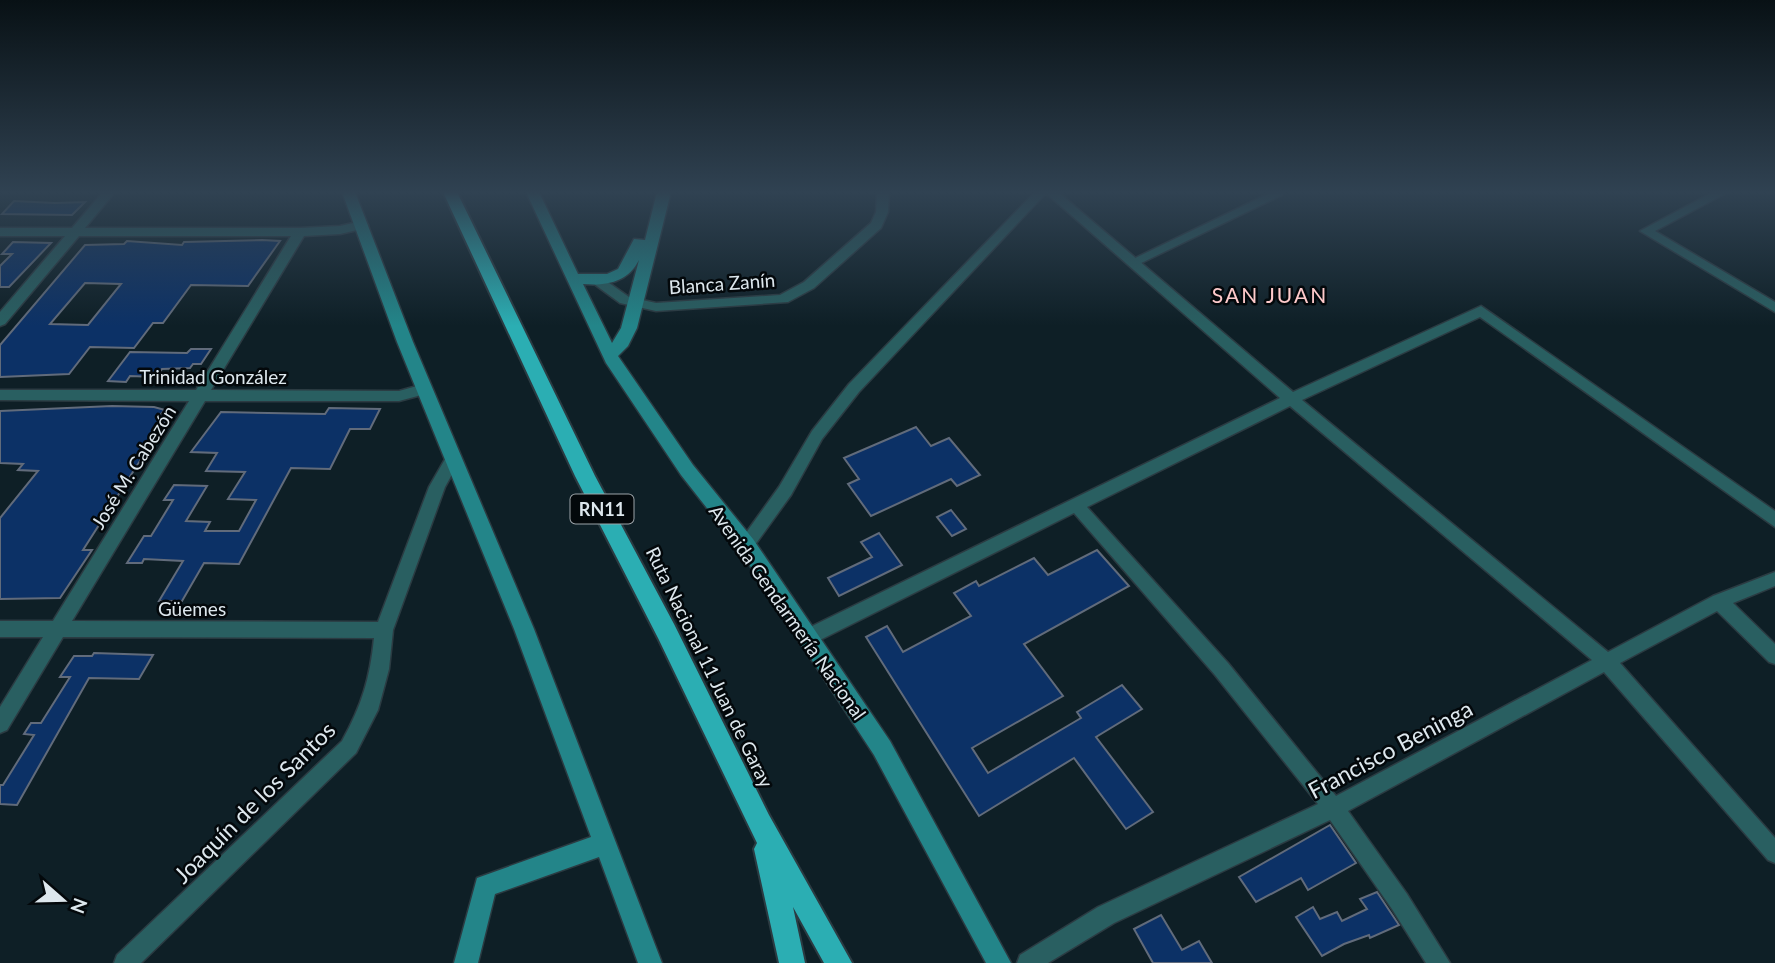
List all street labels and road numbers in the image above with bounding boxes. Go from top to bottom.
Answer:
street label: Blanca Zanín [668,268,776,298]
street label: Trinidad González [139,365,287,388]
street label: José M. Cabezón [86,401,180,533]
road number: RN11 [570,494,634,524]
street label: Avenida Gendarmería Nacional [705,500,871,724]
street label: Ruta Nacional 11 Juan de Garay [642,543,778,791]
street label: Güemes [158,597,226,620]
street label: Francisco Beninga [1303,694,1477,804]
street label: Joaquín de los Santos [168,716,340,888]

